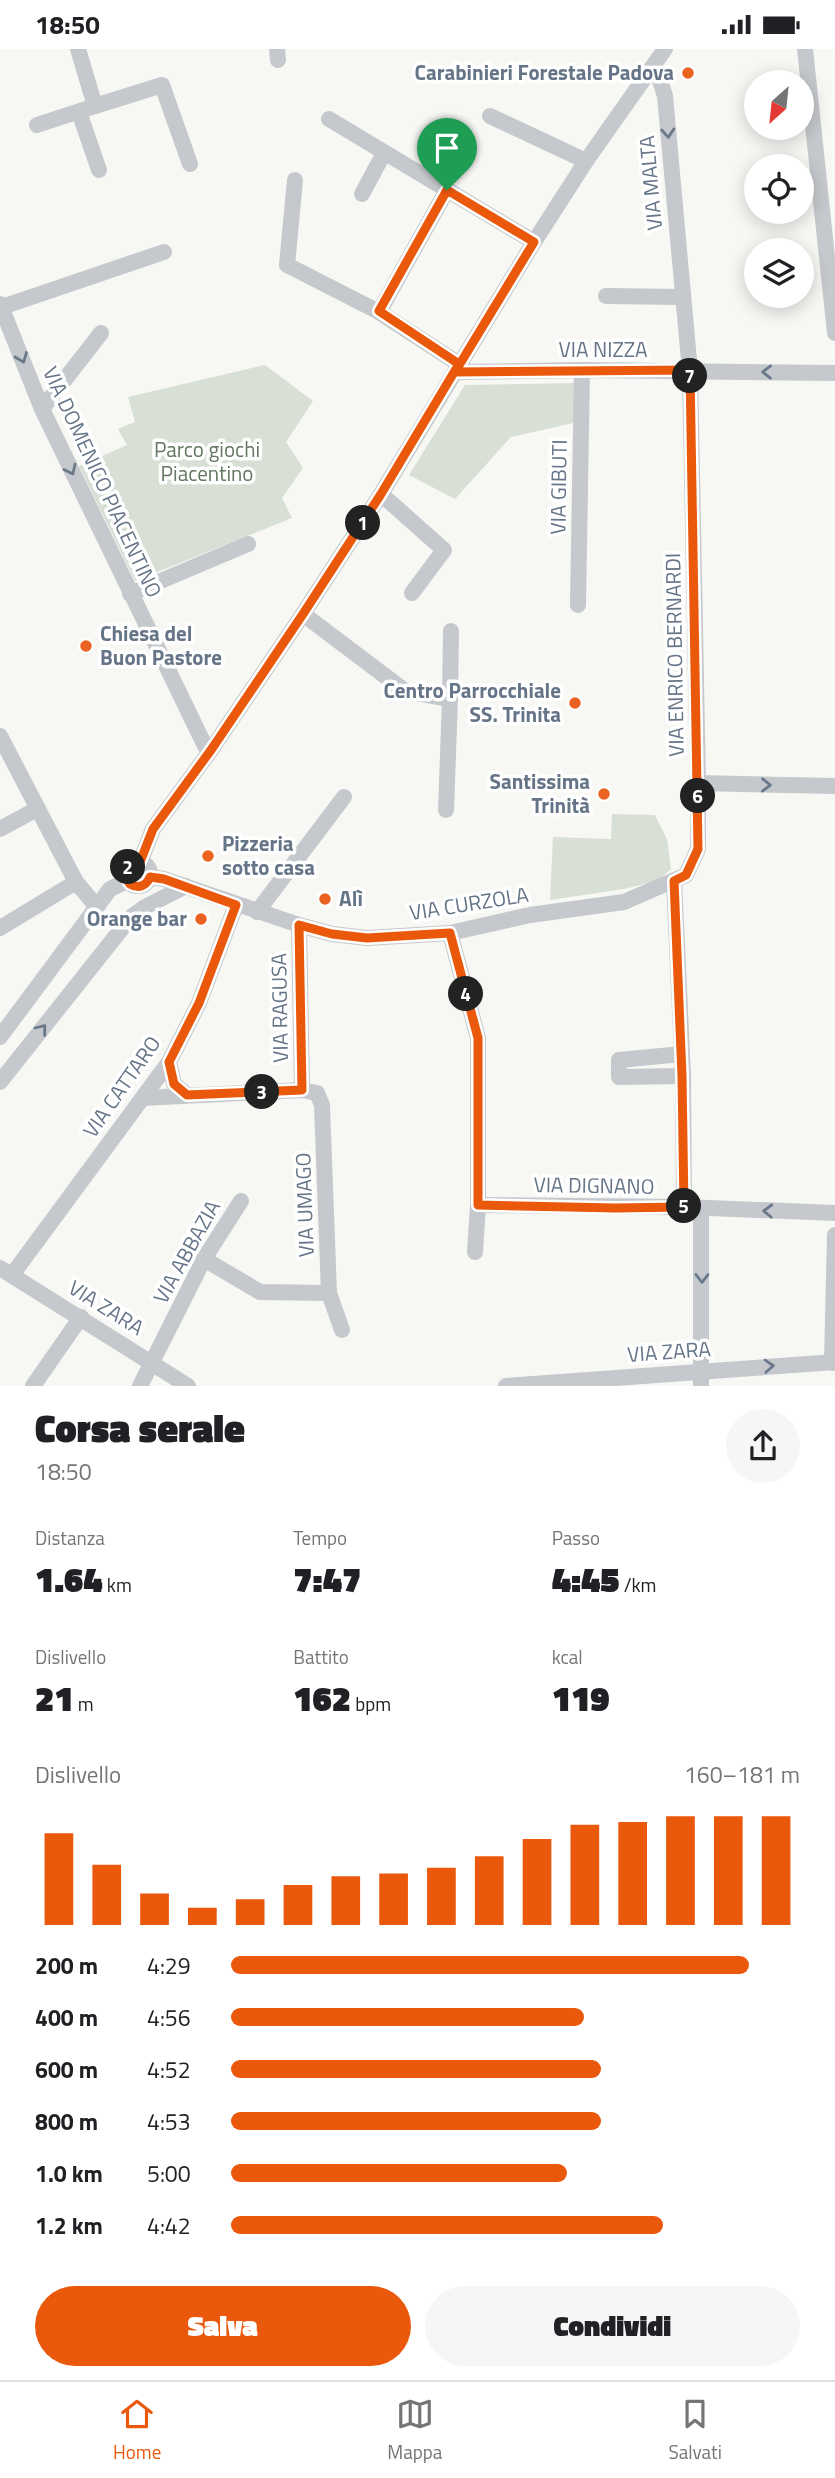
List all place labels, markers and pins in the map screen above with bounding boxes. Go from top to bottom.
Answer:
place label: Carabinieri Forestale Padova [415,56,674,88]
marker: Carabinieri Forestale Padova [680,65,696,81]
pin [417,118,477,190]
pin: 7 [672,359,708,393]
pin: 1 [346,505,380,540]
place label: Chiesa del Buon Pastore [100,617,222,673]
marker: Chiesa del Buon Pastore [78,638,94,654]
place label: Centro Parrocchiale SS. Trinita [384,674,561,730]
marker: Centro Parrocchiale SS. Trinita [567,695,583,711]
place label: Santissima Trinità [490,765,590,821]
pin: 6 [680,779,716,813]
marker: Santissima Trinità [596,786,612,802]
place label: Pizzeria sotto casa [222,827,315,883]
marker: Pizzeria sotto casa [200,848,216,864]
pin: 2 [110,849,146,885]
place label: Alì [339,882,363,914]
marker: Alì [317,891,333,907]
place label: Orange bar [87,902,187,934]
marker: Orange bar [193,911,209,927]
pin: 4 [448,977,484,1011]
pin: 3 [244,1075,280,1109]
pin: 5 [666,1189,702,1223]

